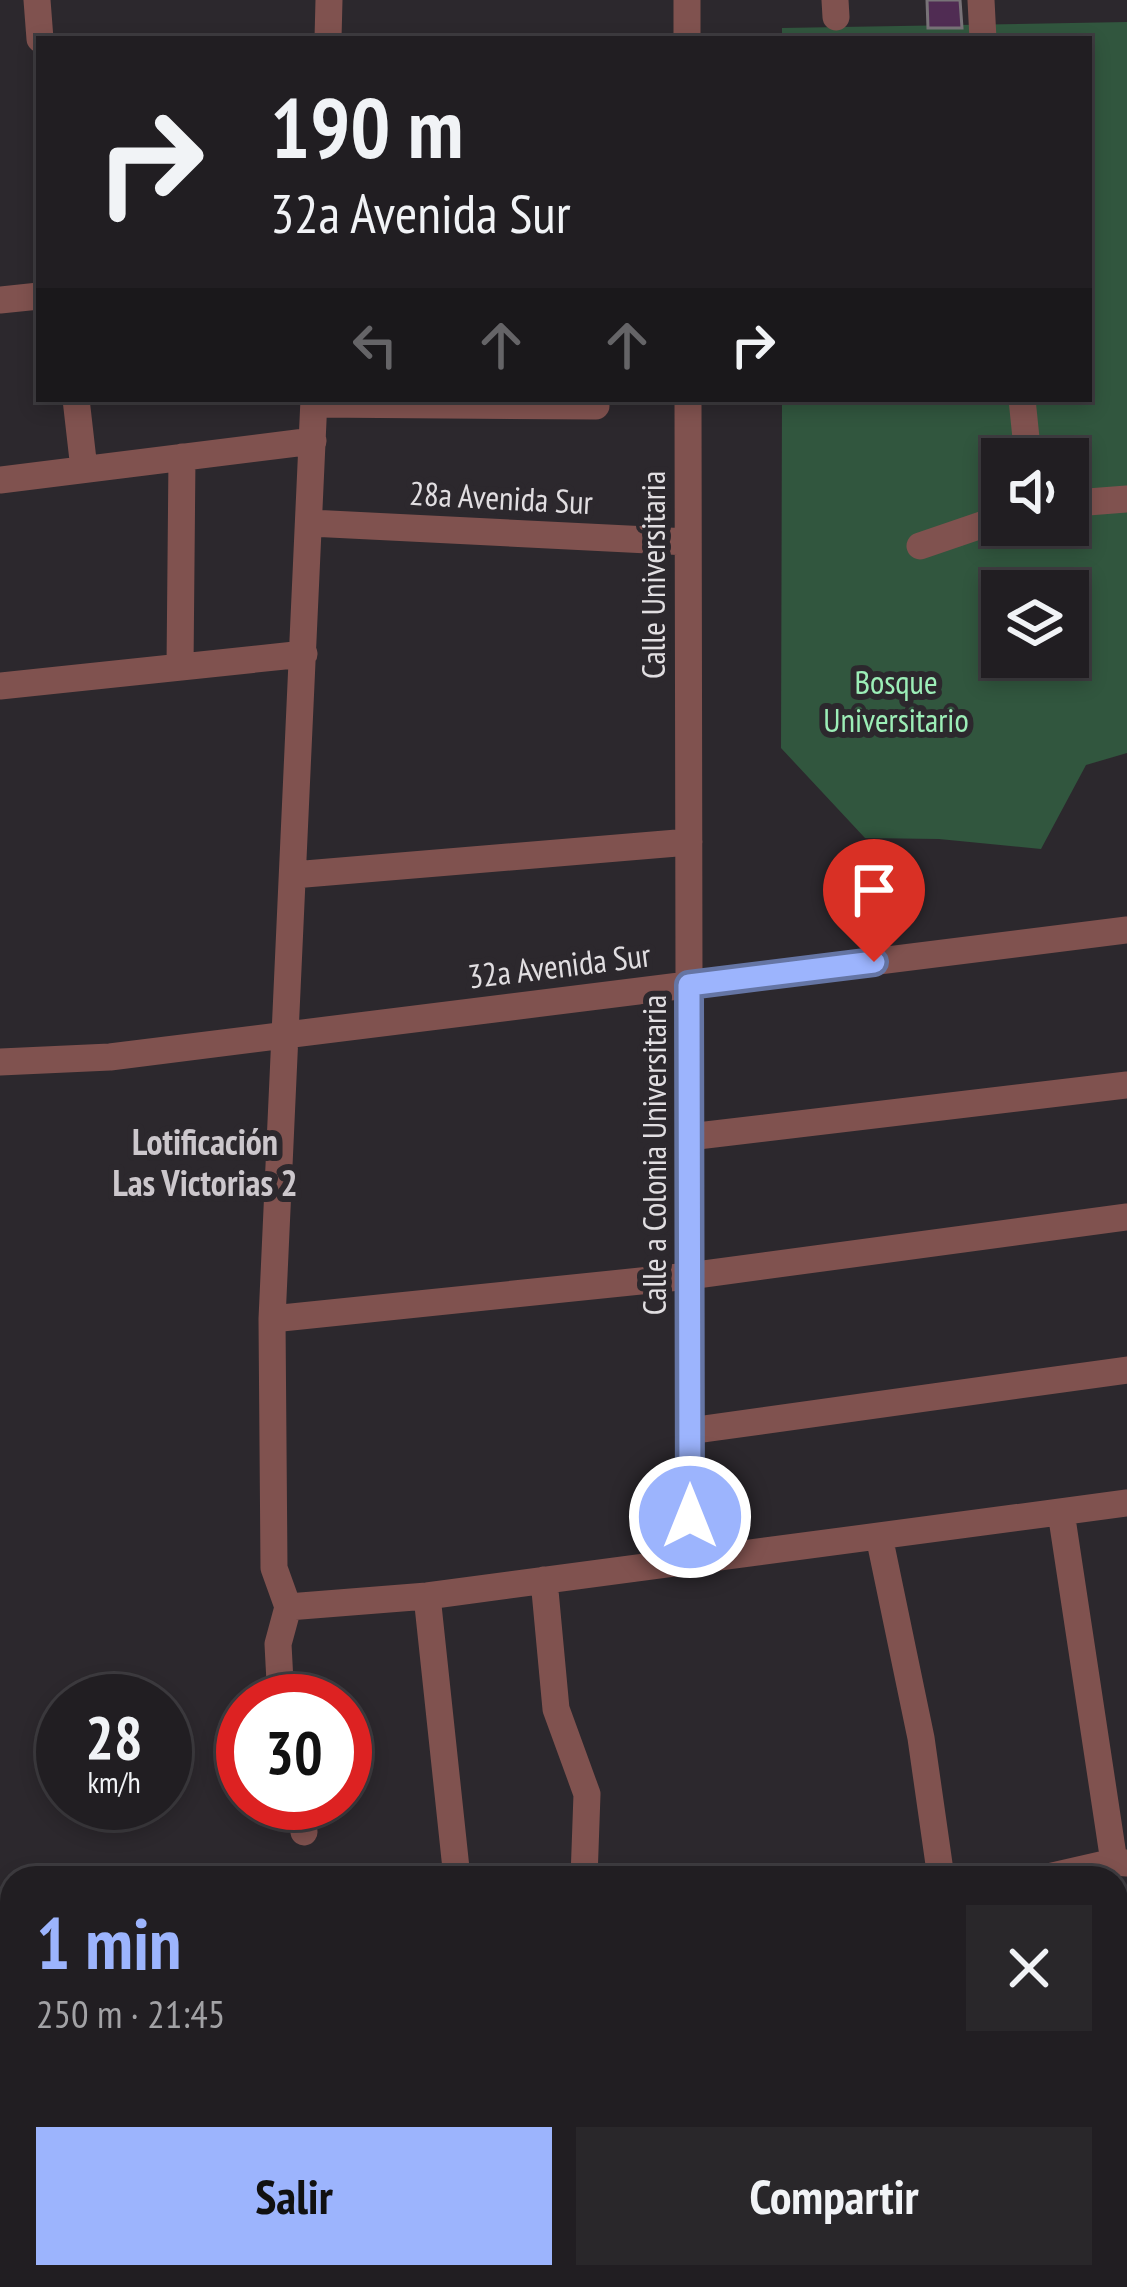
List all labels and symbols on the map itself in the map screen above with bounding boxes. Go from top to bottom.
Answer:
street label: 28a Avenida Sur [408,471,594,523]
street label: Calle Universitaria [631,471,674,679]
park label: Bosque Universitario [823,660,969,741]
pin [823,839,925,962]
street label: 32a Avenida Sur [465,932,653,998]
street label: Calle a Colonia Universitaria [632,995,675,1315]
district label: Lotificación Las Victorias 2 [112,1118,298,1206]
position arrow [627,1454,753,1580]
speed limit sign: 30 [216,1674,372,1830]

